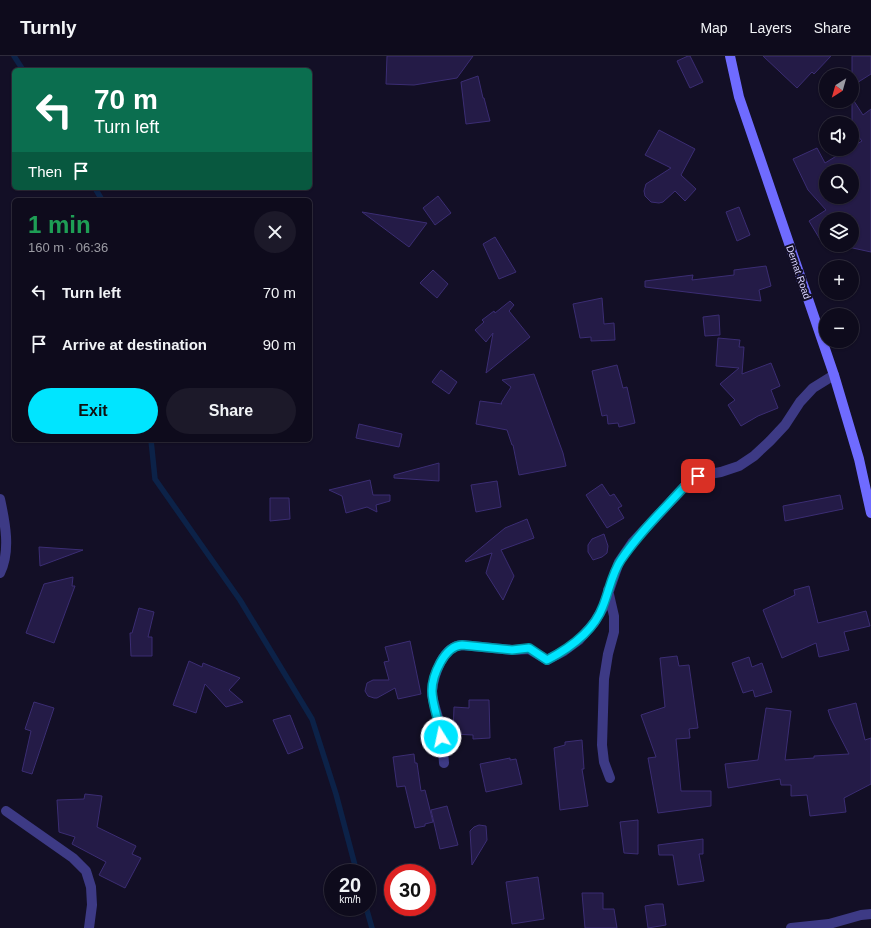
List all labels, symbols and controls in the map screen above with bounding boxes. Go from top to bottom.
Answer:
text: Turnly [20,17,77,38]
text: Map [700,20,728,36]
text: Layers [750,20,792,36]
text: Share [814,20,851,36]
north arrow [819,68,859,108]
map controls [819,68,859,348]
icon: left [28,84,80,136]
text: 70 m [94,84,158,115]
button: sound [819,116,859,156]
text: Turn left [94,117,159,137]
icon: arrive [70,160,92,182]
text: Then [28,163,62,180]
button: search [819,164,859,204]
text: 1 min [28,211,91,238]
button: close [254,211,296,253]
button: layers [819,212,859,252]
text: 160 m · 06:36 [28,240,108,255]
street label: Demat Road [784,244,813,300]
button: + [819,260,859,300]
icon: left [28,281,50,303]
text: Turn left [62,284,121,301]
text: 70 m [263,284,296,301]
button: − [819,308,859,348]
icon: arrive [28,333,50,355]
text: Arrive at destination [62,336,207,353]
text: 90 m [263,336,296,353]
button: Exit [28,388,158,434]
button: Share [166,388,296,434]
pin [681,459,715,493]
icon: arrive [687,465,709,487]
position arrow [420,716,462,758]
speed limit sign: 30 [384,864,436,916]
text: 20 [339,874,361,896]
text: km/h [339,894,361,905]

